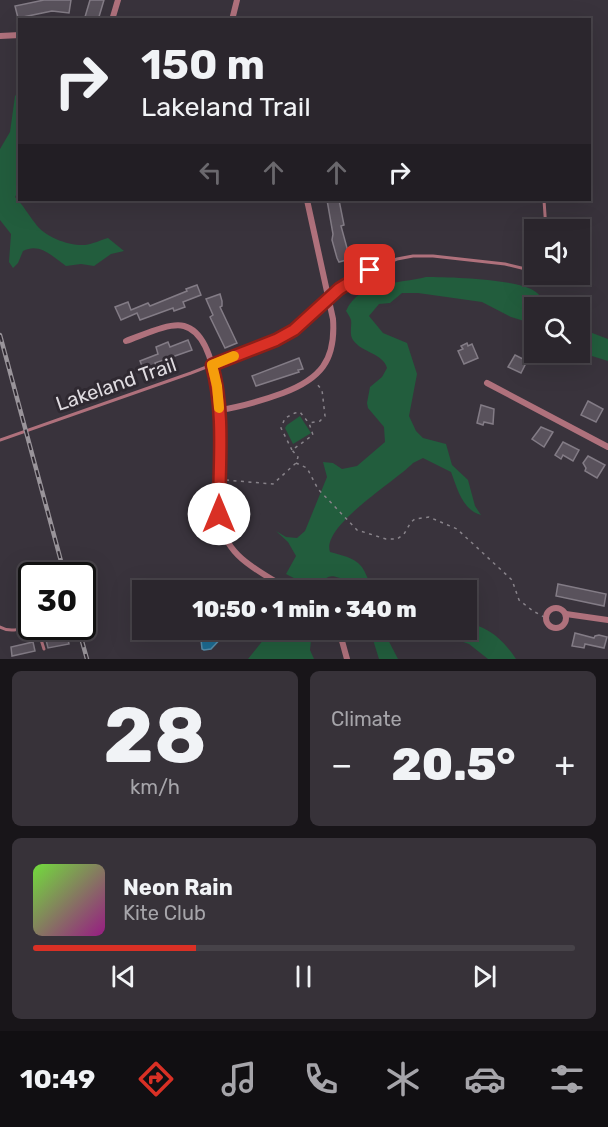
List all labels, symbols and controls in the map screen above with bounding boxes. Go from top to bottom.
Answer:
text: 150 m [141,40,265,90]
icon: right [42,42,120,120]
text: Lakeland Trail [141,91,311,123]
icon: left [194,156,227,189]
icon: ahead [257,156,290,189]
icon: ahead [320,156,353,189]
icon: right [383,156,416,189]
map controls [524,219,590,363]
button: sound [524,219,590,285]
pin [344,244,395,295]
icon: arrive [353,253,386,286]
button: search [524,297,590,363]
street label: Lakeland Trail [53,352,179,416]
position arrow [187,482,251,546]
speed limit sign: 30 [18,562,96,640]
text: 10:50 · 1 min · 340 m [192,596,417,623]
text: 28 [103,689,207,782]
text: Climate [331,707,402,731]
text: 20.5° [391,738,516,791]
text: − [331,745,352,784]
text: + [554,745,575,784]
text: km/h [130,775,180,799]
text: Neon Rain [123,874,233,901]
text: Kite Club [123,901,206,925]
icon: previous [107,960,140,993]
icon: pause [287,960,320,993]
icon: next [468,960,501,993]
icon: directions [135,1058,177,1100]
icon: music [218,1058,260,1100]
icon: phone [300,1058,342,1100]
icon: climate [382,1058,424,1100]
icon: car [464,1058,506,1100]
icon: filters [546,1058,588,1100]
text: 10:49 [20,1063,95,1095]

